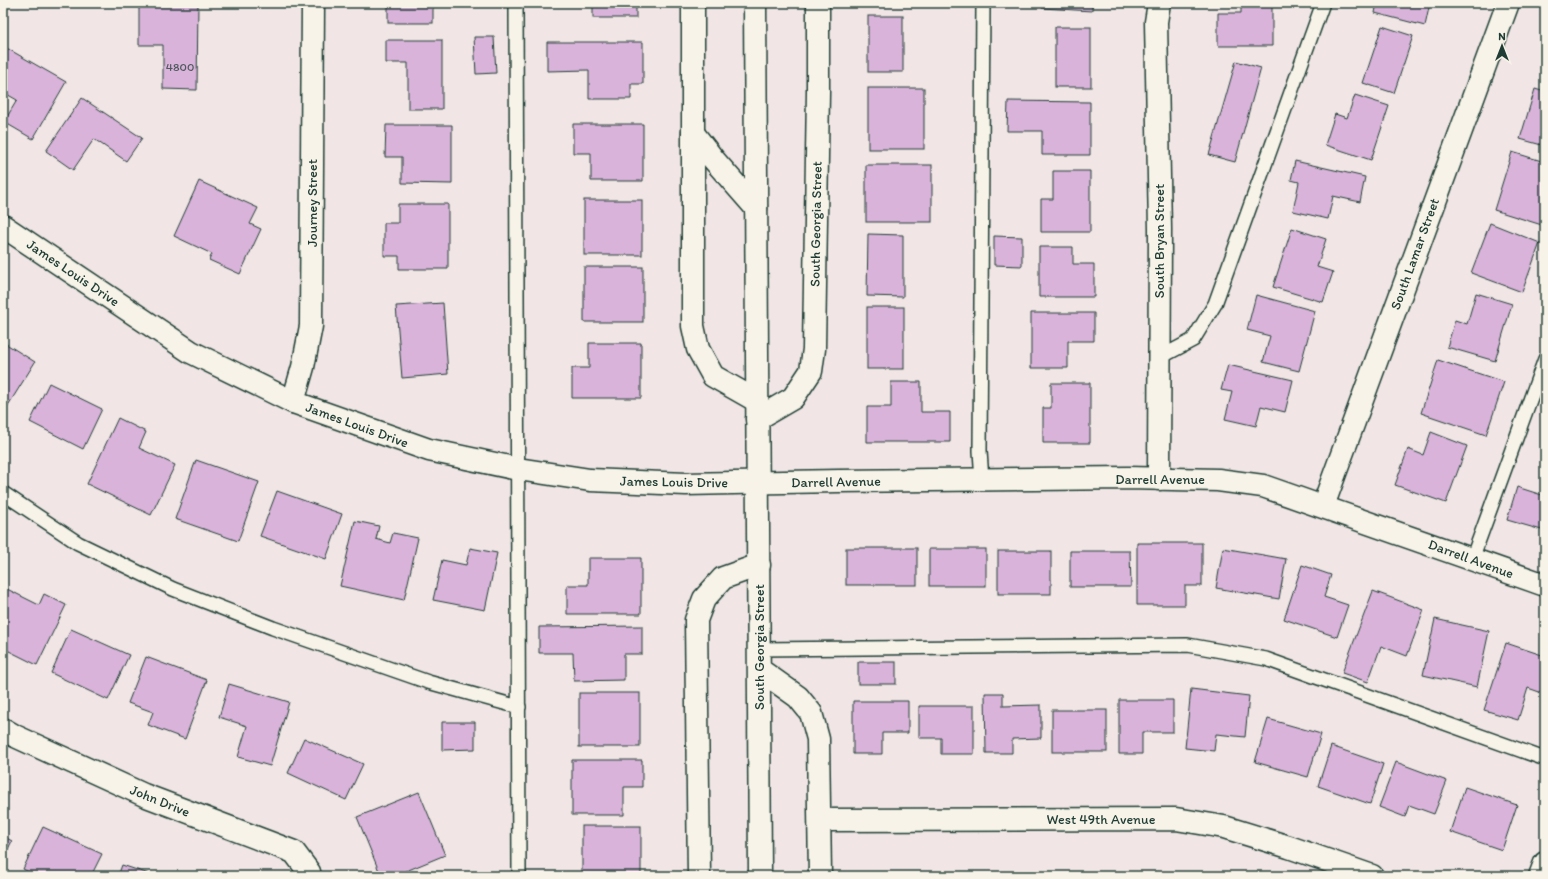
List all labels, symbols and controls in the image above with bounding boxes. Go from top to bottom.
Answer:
north arrow [1482,26,1522,66]
text: N [1498,30,1506,43]
house number: 4800 [166,60,194,74]
street label: Journey Street [304,159,321,247]
street label: South Georgia Street [806,161,826,287]
street label: South Bryan Street [1151,184,1168,298]
street label: South Lamar Street [1387,196,1443,312]
street label: James Louis Drive [23,236,123,310]
street label: James Louis Drive [303,399,411,452]
street label: Darrell Avenue [1115,471,1205,488]
street label: James Louis Drive [620,473,729,491]
street label: Darrell Avenue [791,473,881,491]
street label: Darrell Avenue [1426,536,1516,582]
street label: South Georgia Street [751,584,768,710]
street label: John Drive [128,781,193,821]
street label: West 49th Avenue [1047,811,1156,828]

